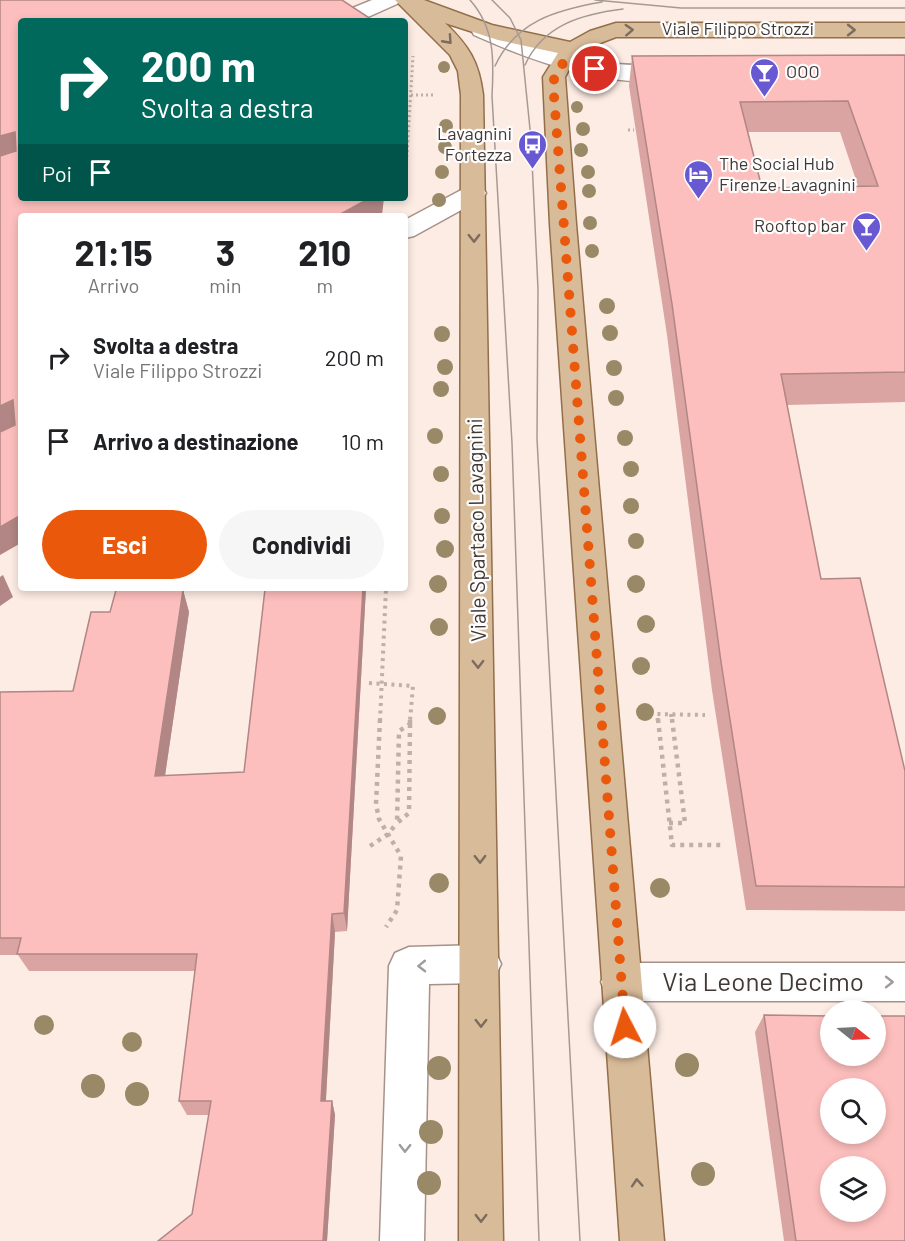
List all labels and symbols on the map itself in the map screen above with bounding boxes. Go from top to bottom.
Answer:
street label: Viale Filippo Strozzi [662,17,814,39]
one-way arrow [624,23,633,36]
one-way arrow [847,24,856,36]
one-way arrow [441,34,452,44]
pin [569,43,620,94]
bar icon: OOO [749,56,781,98]
place label: OOO [786,60,820,82]
place label: Lavagnini Fortezza [437,122,512,165]
bus stop icon: Lavagnini Fortezza [517,128,549,170]
place label: The Social Hub Firenze Lavagnini [719,152,856,195]
hotel icon: The Social Hub Firenze Lavagnini [682,158,714,200]
bar icon: Rooftop bar [851,210,883,252]
place label: Rooftop bar [754,214,846,236]
one-way arrow [468,233,480,242]
street label: Viale Spartaco Lavagnini [461,418,490,642]
one-way arrow [472,659,484,668]
one-way arrow [474,854,486,863]
one-way arrow [418,959,427,972]
street label: Via Leone Decimo [662,965,864,996]
one-way arrow [885,976,894,988]
position arrow [593,995,657,1059]
north arrow [820,1000,886,1066]
one-way arrow [475,1018,487,1027]
one-way arrow [398,1143,411,1152]
one-way arrow [631,1178,644,1187]
one-way arrow [475,1213,487,1222]

